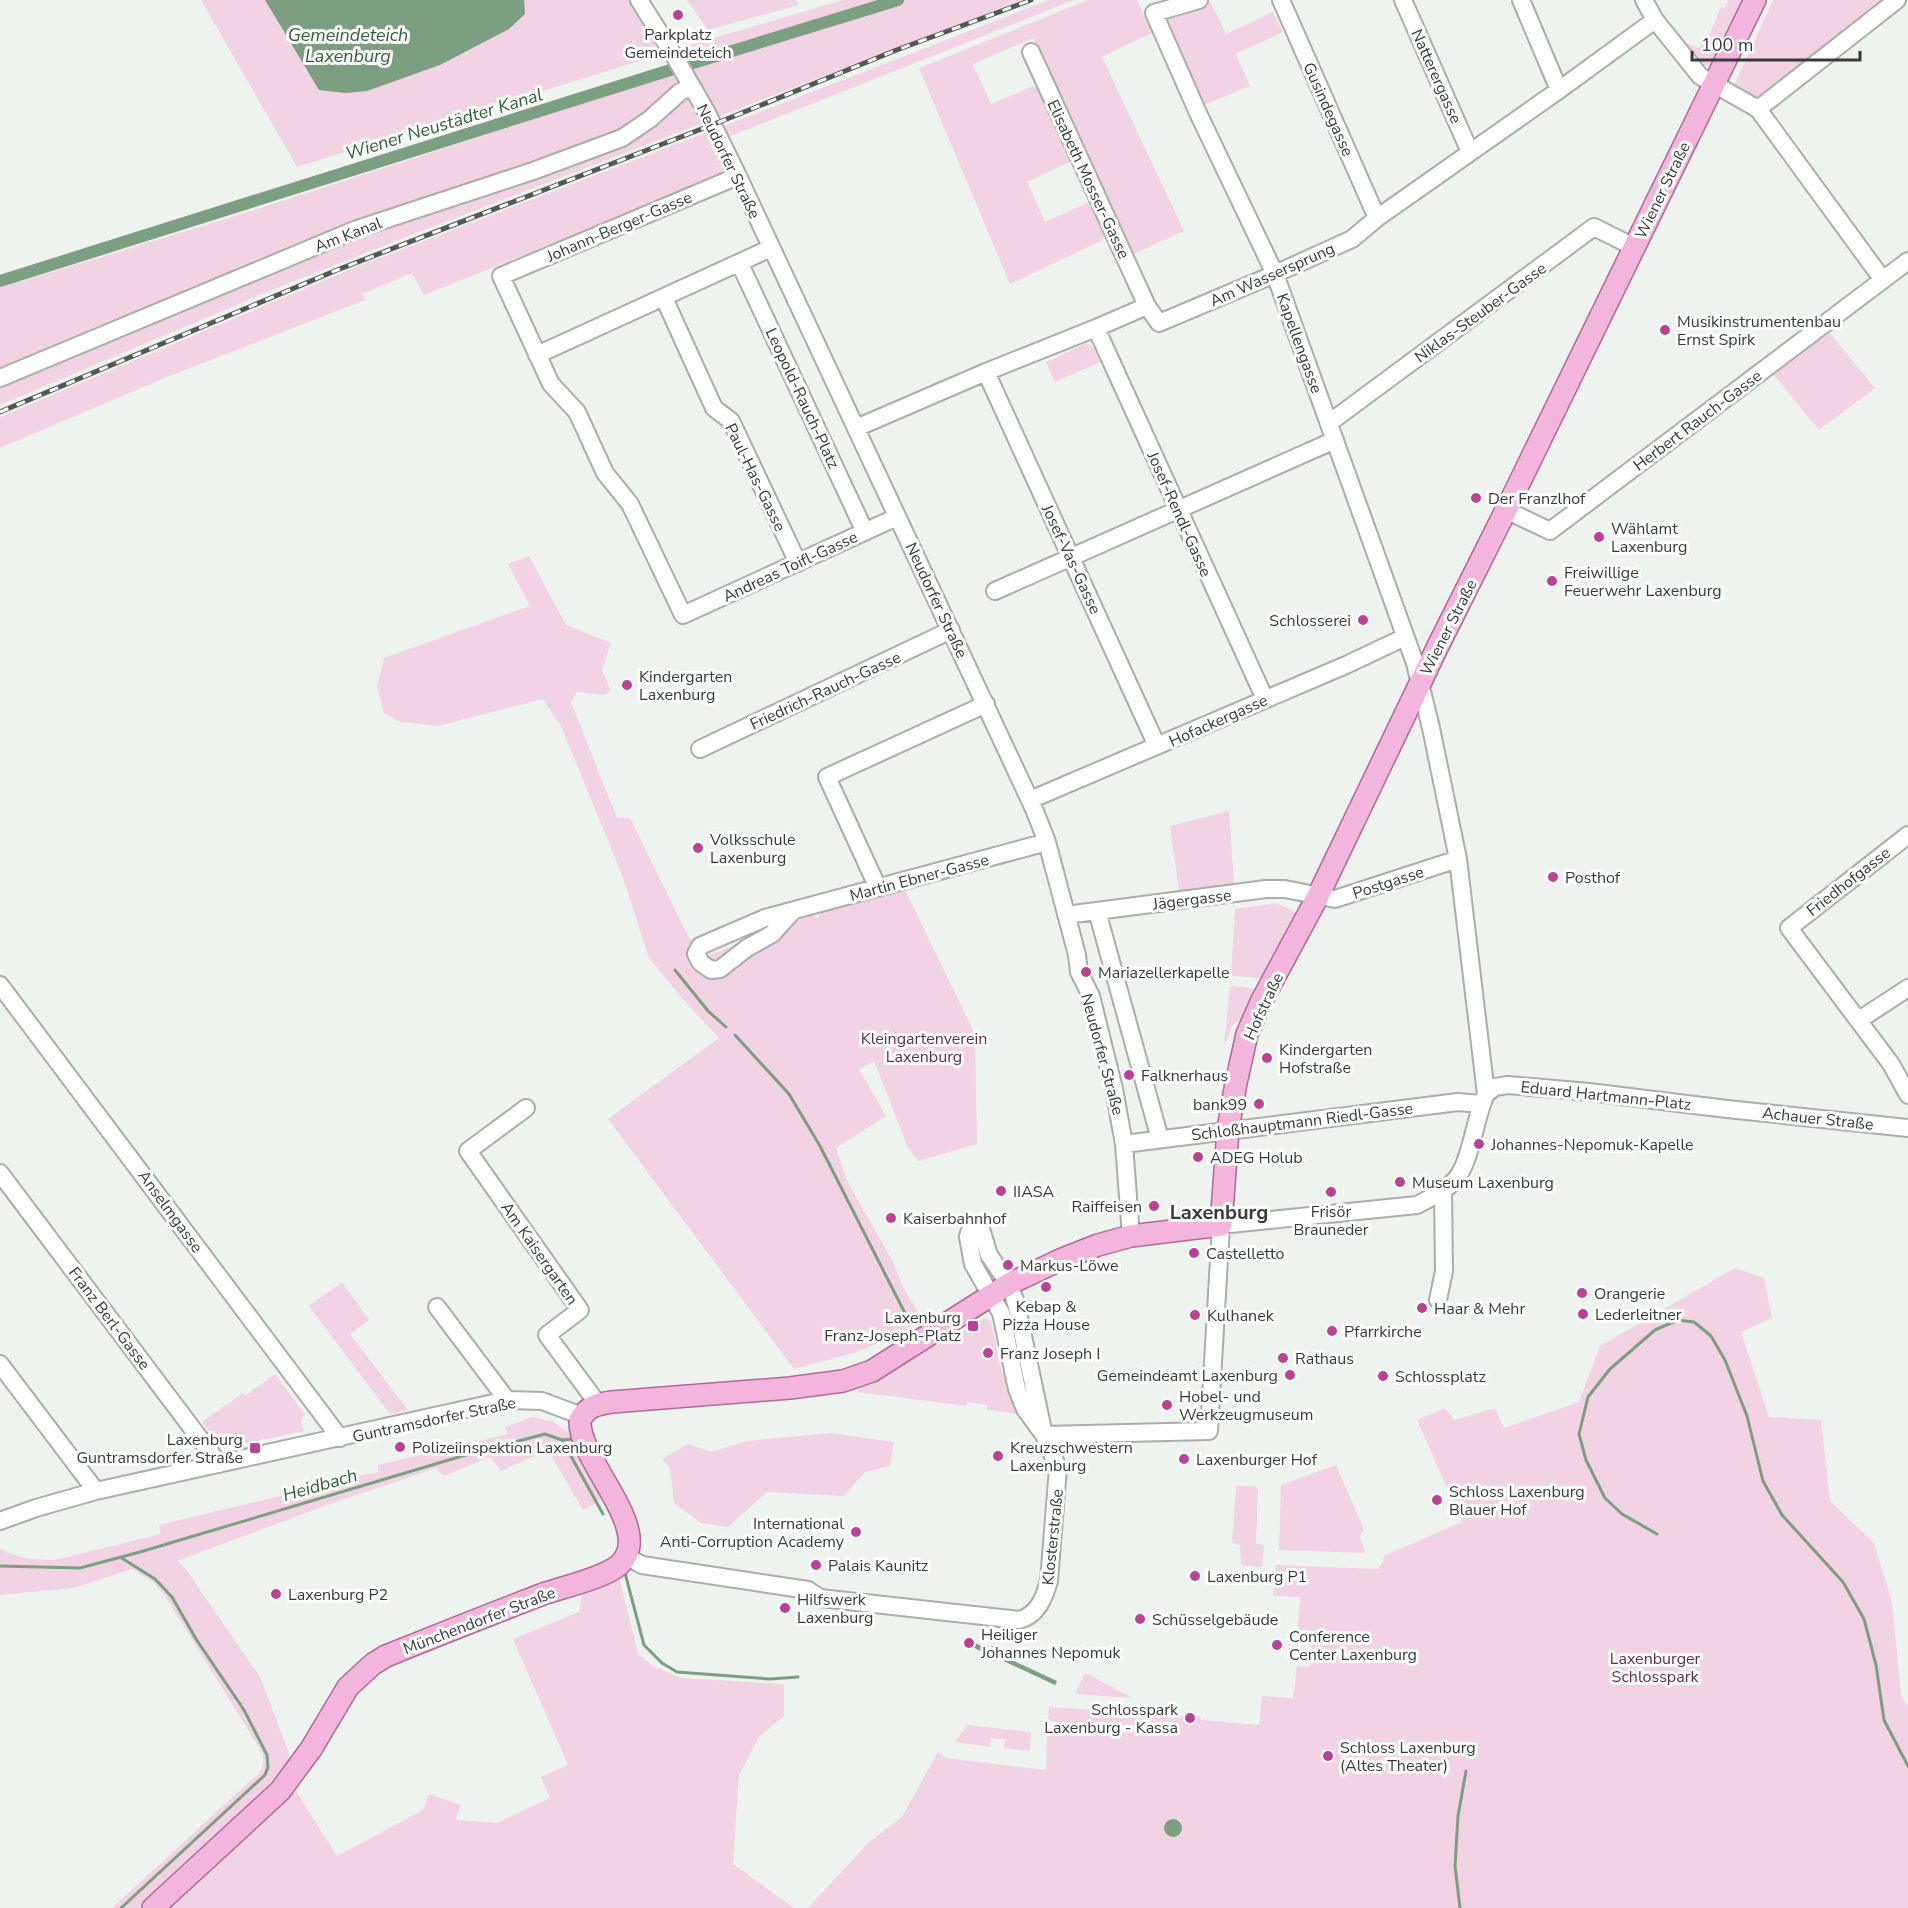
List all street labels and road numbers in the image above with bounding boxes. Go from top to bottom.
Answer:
street label: Natterergasse [1405,26,1467,127]
street label: Gusindegasse [1298,59,1359,160]
street label: Elisabeth Mosser-Gasse [1042,96,1135,263]
street label: Neudorfer Straße [691,100,765,222]
street label: Wiener Straße [1630,138,1696,243]
street label: Johann-Berger-Gasse [543,186,695,268]
street label: Am Kanal [312,212,385,258]
street label: Am Wassersprung [1207,238,1338,312]
street label: Niklas-Steuber-Gasse [1410,258,1551,368]
street label: Kapellengasse [1271,290,1327,396]
street label: Leopold-Rauch-Platz [760,325,844,472]
street label: Herbert Rauch-Gasse [1629,365,1766,476]
street label: Paul-Has-Gasse [719,420,791,535]
street label: Josef-Rendl-Gasse [1141,447,1217,581]
street label: Josef-Vas-Gasse [1036,500,1106,618]
street label: Andreas Toifl-Gasse [720,526,861,608]
street label: Neudorfer Straße [900,539,972,662]
street label: Wiener Straße [1415,576,1483,679]
street label: Friedrich-Rauch-Gasse [746,646,904,736]
street label: Hofackergasse [1166,689,1271,752]
street label: Friedhofgasse [1802,842,1895,921]
street label: Martin Ebner-Gasse [847,849,991,907]
street label: Postgasse [1350,861,1427,905]
street label: Jägergasse [1151,884,1233,916]
street label: Hofstraße [1239,969,1289,1044]
street label: Neudorfer Straße [1075,991,1129,1118]
street label: Eduard Hartmann-Platz [1520,1076,1692,1116]
street label: Schloßhauptmann Riedl-Gasse [1190,1097,1414,1147]
street label: Achauer Straße [1761,1102,1875,1136]
street label: Anselmgasse [133,1166,208,1257]
street label: Am Kaisergarten [496,1198,583,1309]
street label: Franz Berl-Gasse [63,1263,155,1375]
street label: Guntramsdorfer Straße [350,1392,518,1448]
street label: Klosterstraße [1037,1488,1069,1586]
street label: Münchendorfer Straße [400,1582,559,1660]

